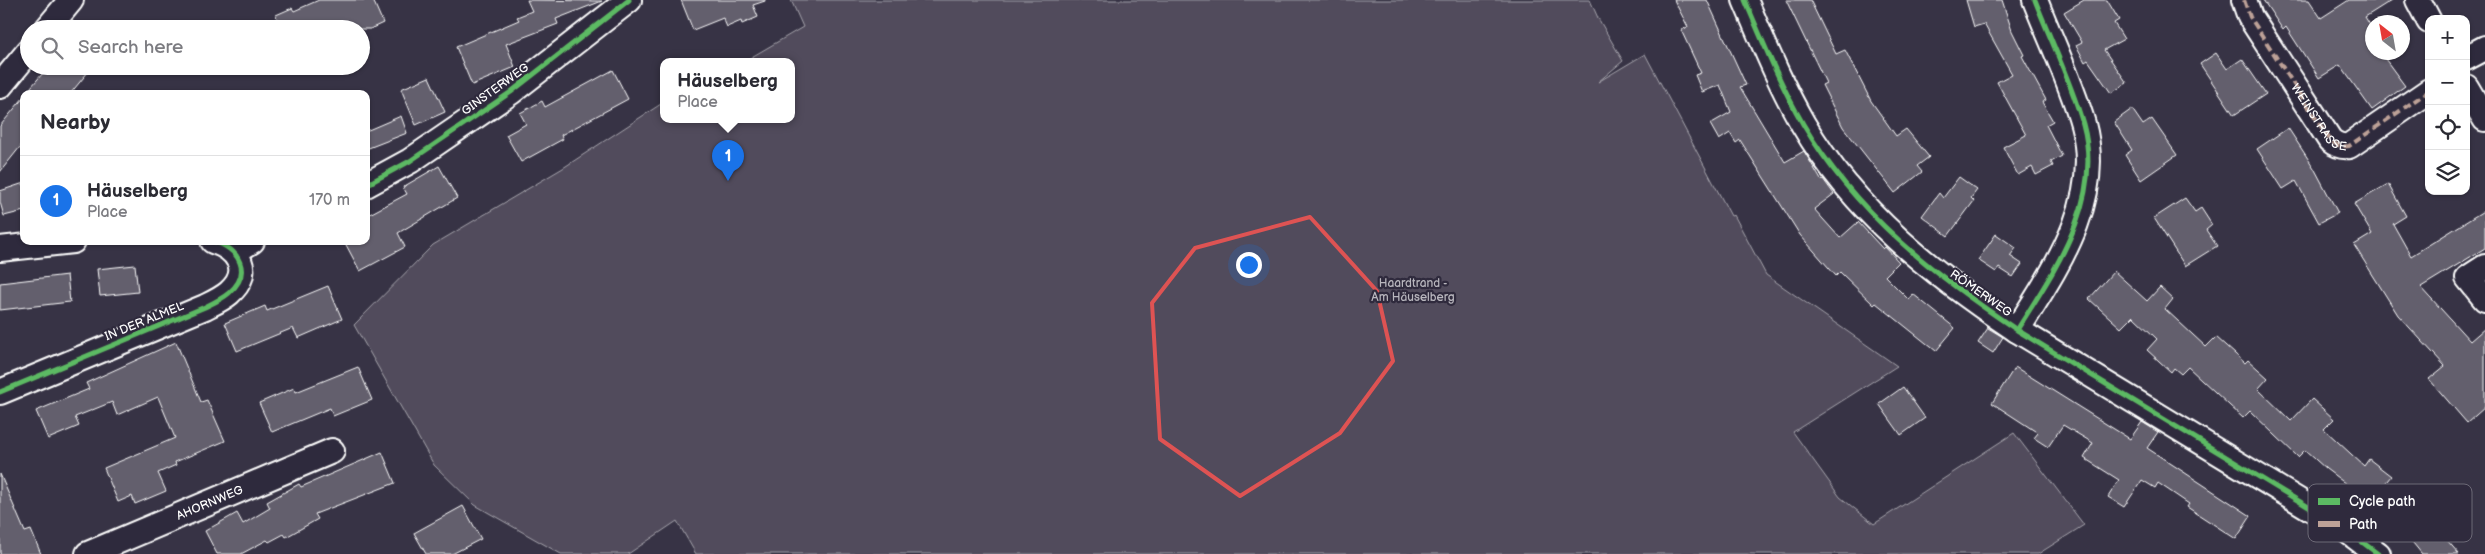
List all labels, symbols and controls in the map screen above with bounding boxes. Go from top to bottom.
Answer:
north arrow [2365,15,2410,60]
map controls [2425,15,2470,195]
button: + [2425,15,2470,60]
search box [20,20,370,75]
icon: search [38,34,66,62]
text: Search here [78,36,183,59]
popup [660,58,795,123]
street label: GINSTERWEG [459,60,532,119]
button: − [2425,60,2470,105]
text: Häuselberg [677,70,778,93]
street label: WEINSTRASSE [2287,81,2348,155]
text: Place [677,93,718,112]
button: locate [2425,105,2470,150]
text: Nearby [40,110,110,135]
pin: 1 [712,140,744,181]
button: layers [2425,150,2470,195]
text: Häuselberg [87,180,188,203]
text: 1 [53,191,59,210]
text: 170 m [309,191,350,210]
text: Place [87,203,128,222]
your location [1236,252,1262,278]
street label: RÖMERWEG [1947,266,2015,320]
park label: Haardtrand - Am Häuselberg [1371,276,1455,305]
street label: IN DER ALMEL [103,299,186,344]
street label: AHORNWEG [174,482,245,524]
legend [2308,484,2472,542]
text: Cycle path [2349,493,2416,510]
text: Path [2349,516,2377,533]

